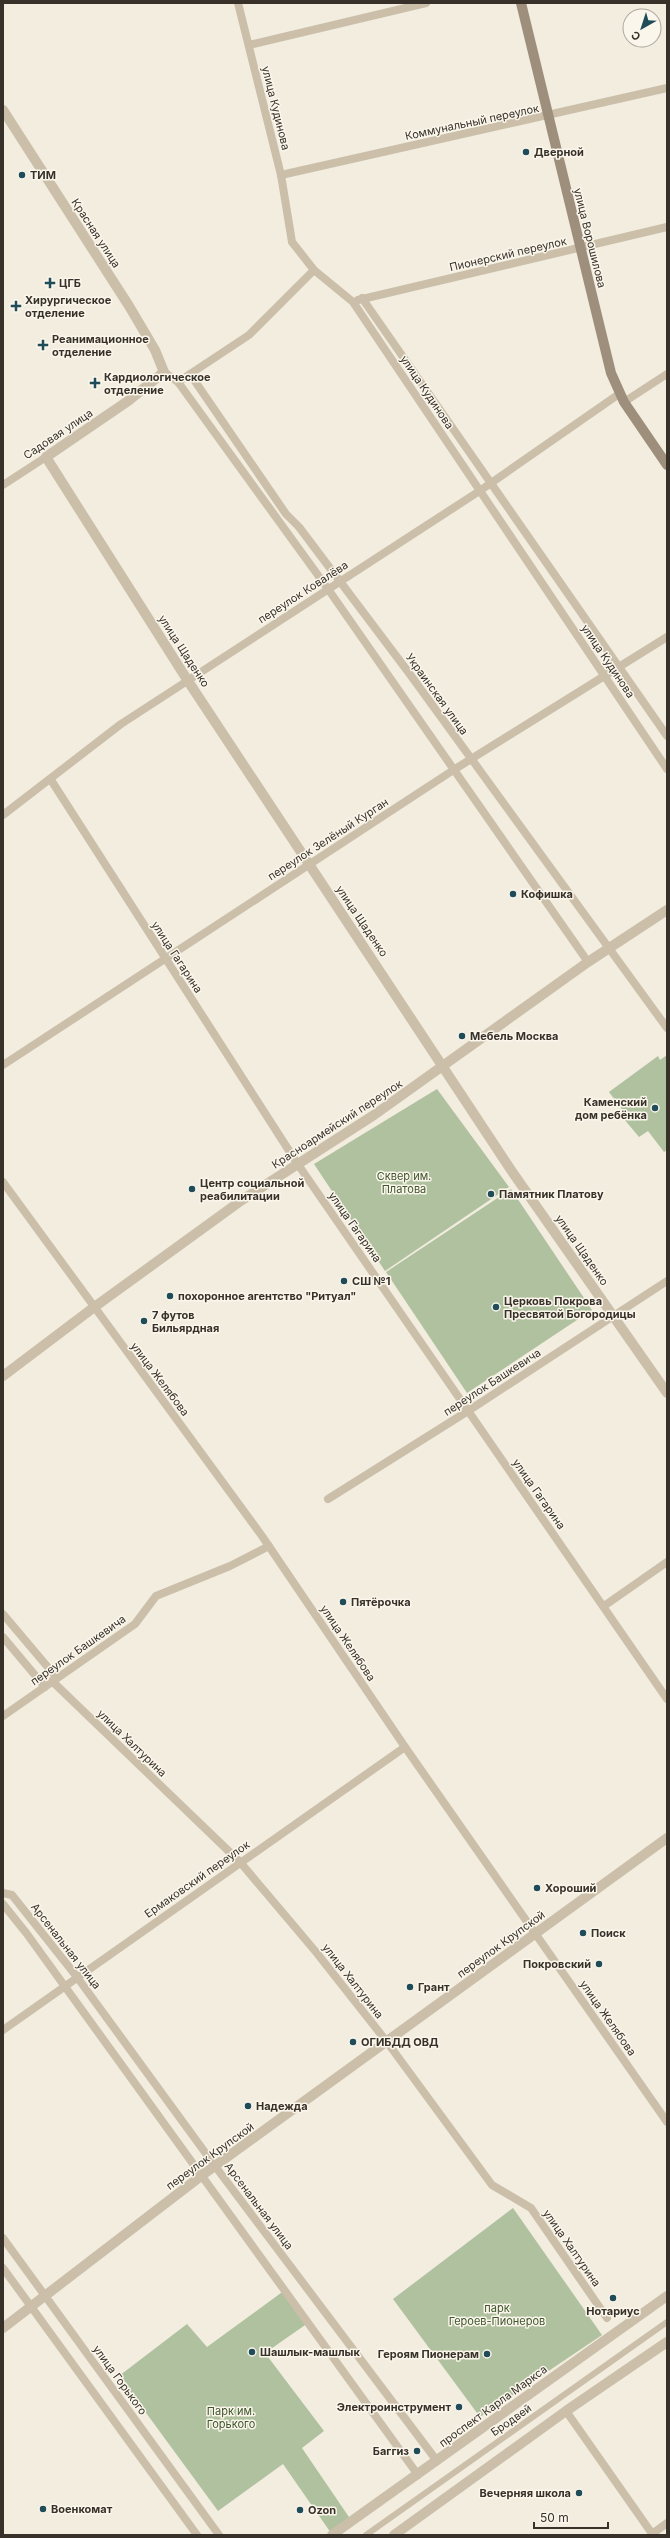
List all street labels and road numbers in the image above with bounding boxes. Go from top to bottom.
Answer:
street label: улица Кудинова [259,65,293,151]
street label: Коммунальный переулок [404,101,540,143]
street label: улица Ворошилова [571,187,609,289]
street label: Красная улица [68,196,124,270]
street label: Пионерский переулок [448,234,568,274]
street label: улица Кудинова [397,352,457,432]
street label: Садовая улица [21,406,95,462]
street label: переулок Ковалёва [255,558,351,626]
street label: улица Щаденко [155,612,213,690]
street label: улица Кудинова [578,621,638,701]
street label: Украинская улица [403,651,471,737]
street label: переулок Зелёный Курган [265,795,391,883]
street label: улица Щаденко [333,883,391,960]
street label: улица Гагарина [149,918,205,996]
street label: Красноармейский переулок [269,1076,405,1172]
street label: улица Гагарина [325,1189,385,1265]
street label: улица Щаденко [552,1212,612,1288]
street label: улица Желябова [128,1339,192,1419]
street label: переулок Башкевича [441,1345,543,1419]
street label: улица Гагарина [509,1456,569,1532]
street label: улица Желябова [317,1602,379,1684]
street label: переулок Башкевича [28,1612,128,1688]
street label: улица Халтурина [94,1706,170,1780]
street label: Ермаковский переулок [142,1837,252,1921]
street label: Арсенальная улица [28,1900,104,1992]
street label: переулок Крупской [454,1907,548,1981]
street label: улица Халтурина [319,1941,387,2021]
street label: улица Желябова [577,1978,639,2058]
street label: переулок Крупской [163,2119,257,2193]
street label: Арсенальная улица [222,2160,296,2252]
street label: улица Халтурина [540,2207,604,2289]
street label: улица Горького [90,2342,150,2418]
street label: проспект Карла Маркса [436,2362,550,2450]
street label: Бродвей [488,2401,534,2439]

